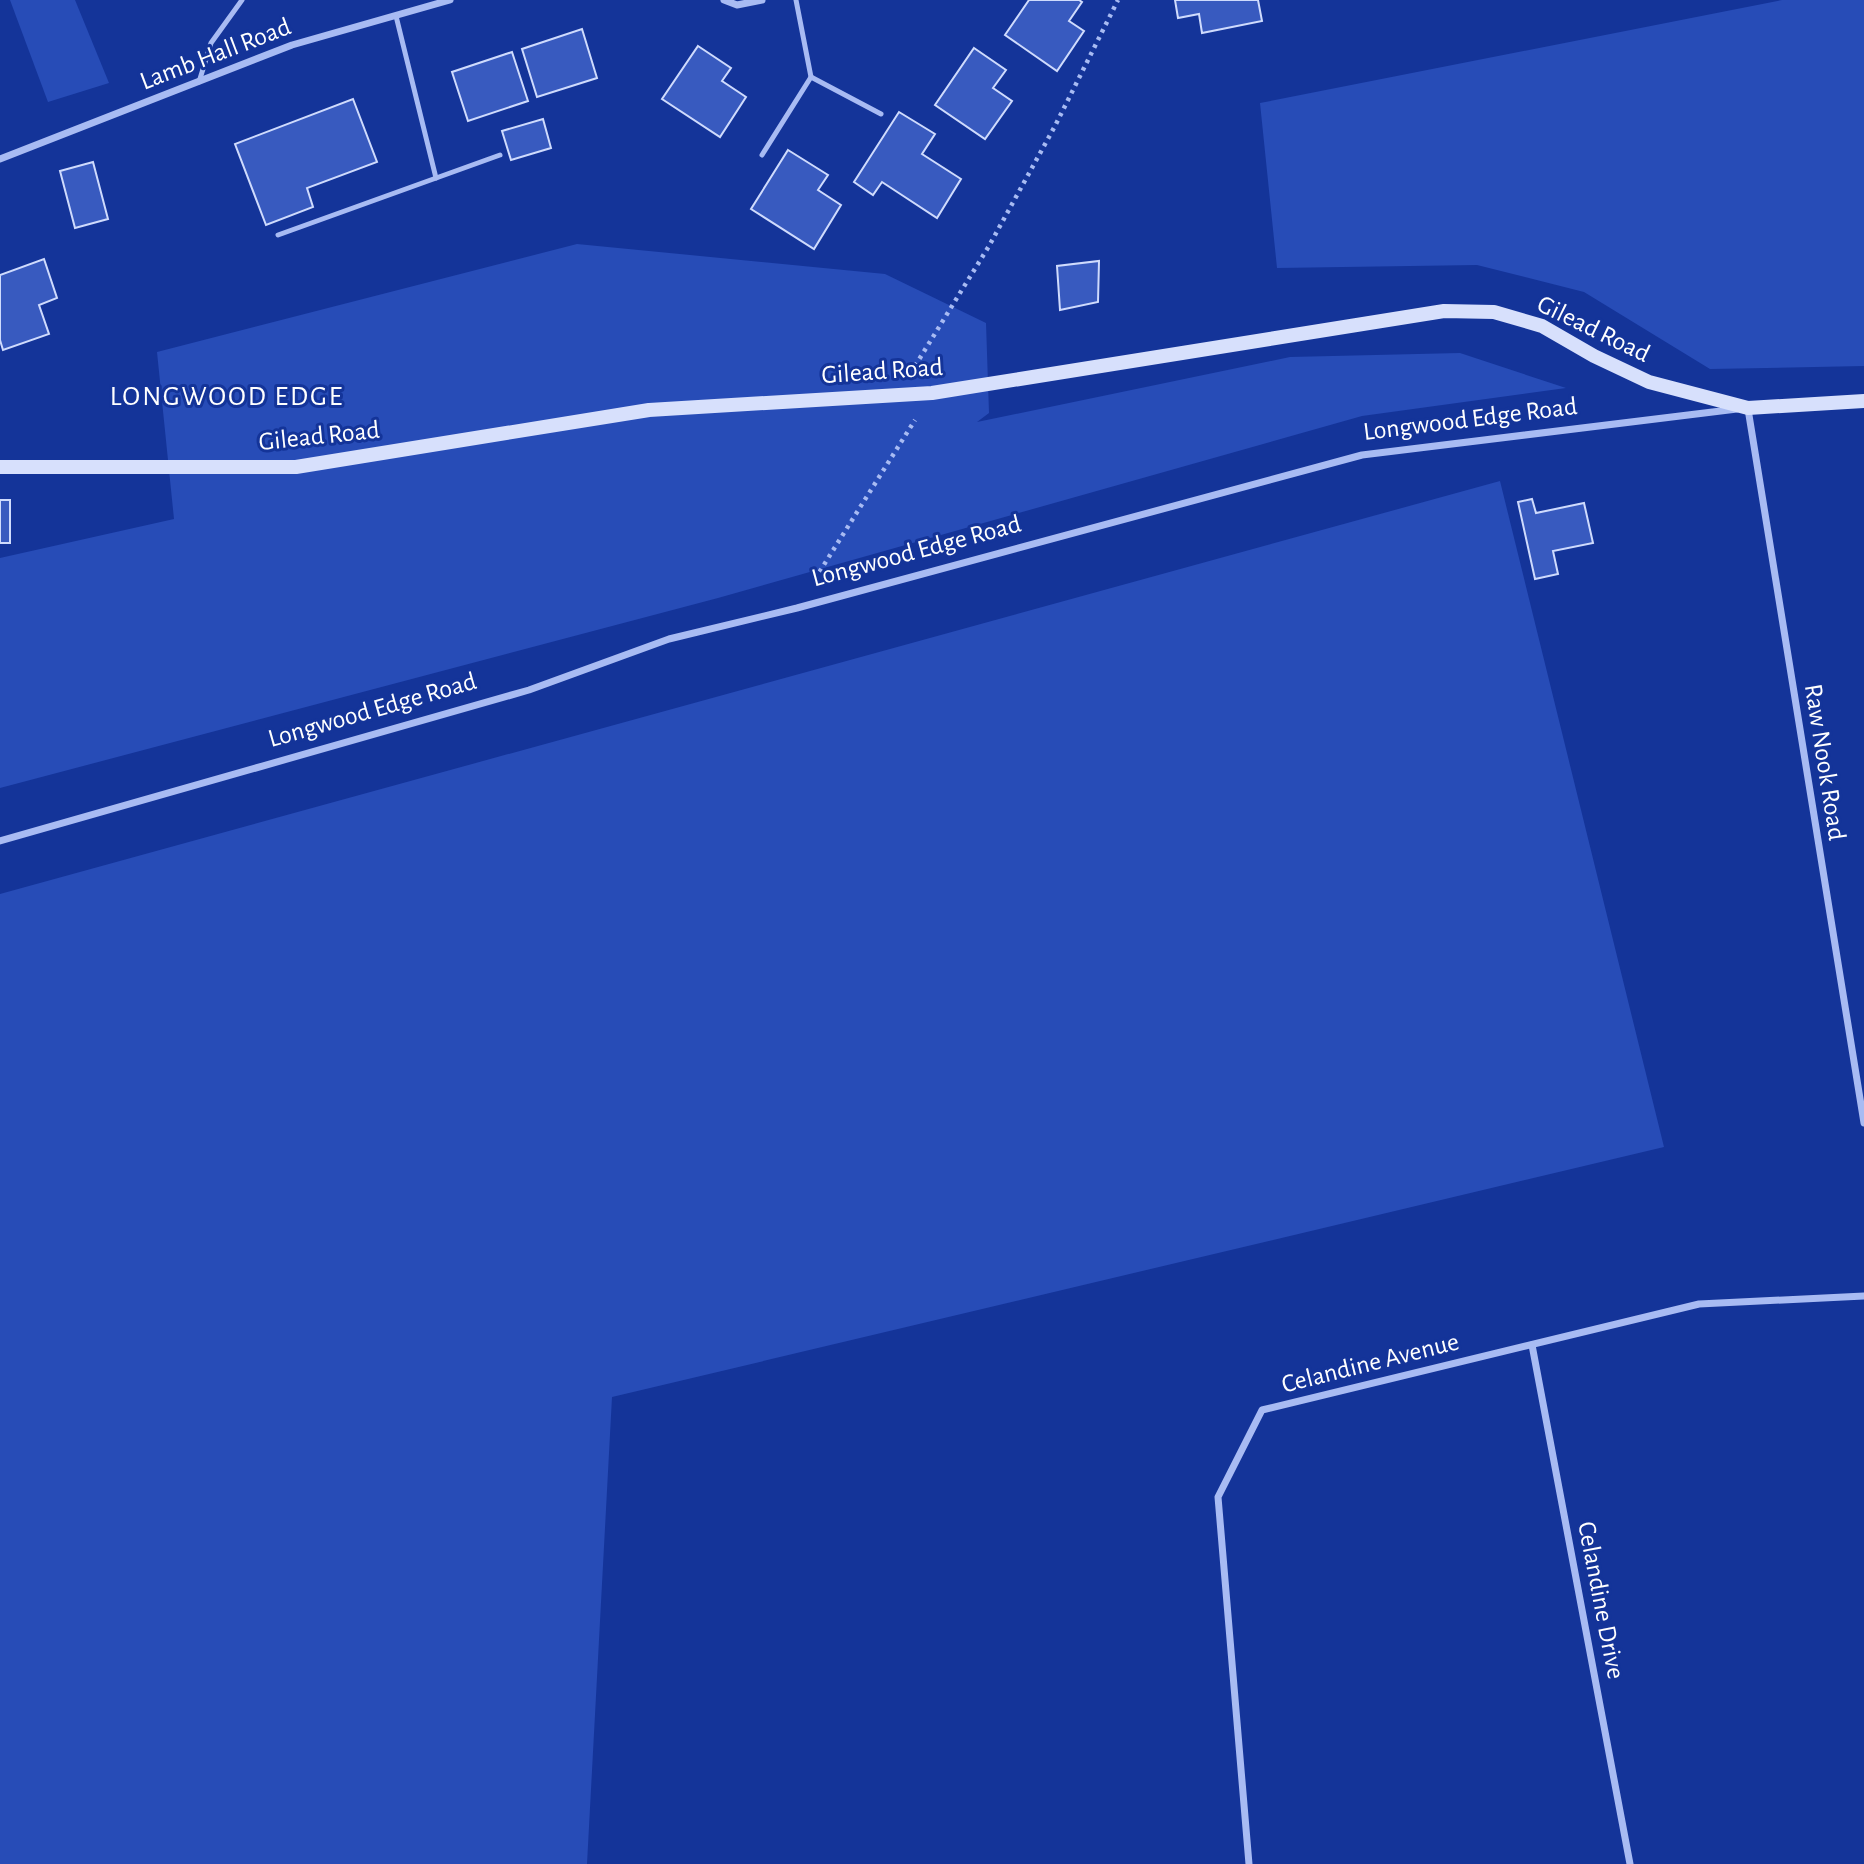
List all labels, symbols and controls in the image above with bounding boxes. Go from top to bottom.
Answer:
street label: Lamb Hall Road [136,13,294,95]
street label: Gilead Road [1533,291,1654,367]
street label: Gilead Road [820,354,944,388]
district label: LONGWOOD EDGE [110,383,344,411]
street label: Longwood Edge Road [1362,393,1579,445]
street label: Gilead Road [257,417,381,455]
street label: Longwood Edge Road [809,511,1024,591]
street label: Longwood Edge Road [265,668,479,752]
street label: Raw Nook Road [1800,682,1850,842]
street label: Celandine Avenue [1279,1328,1462,1398]
street label: Celandine Drive [1573,1519,1629,1681]

